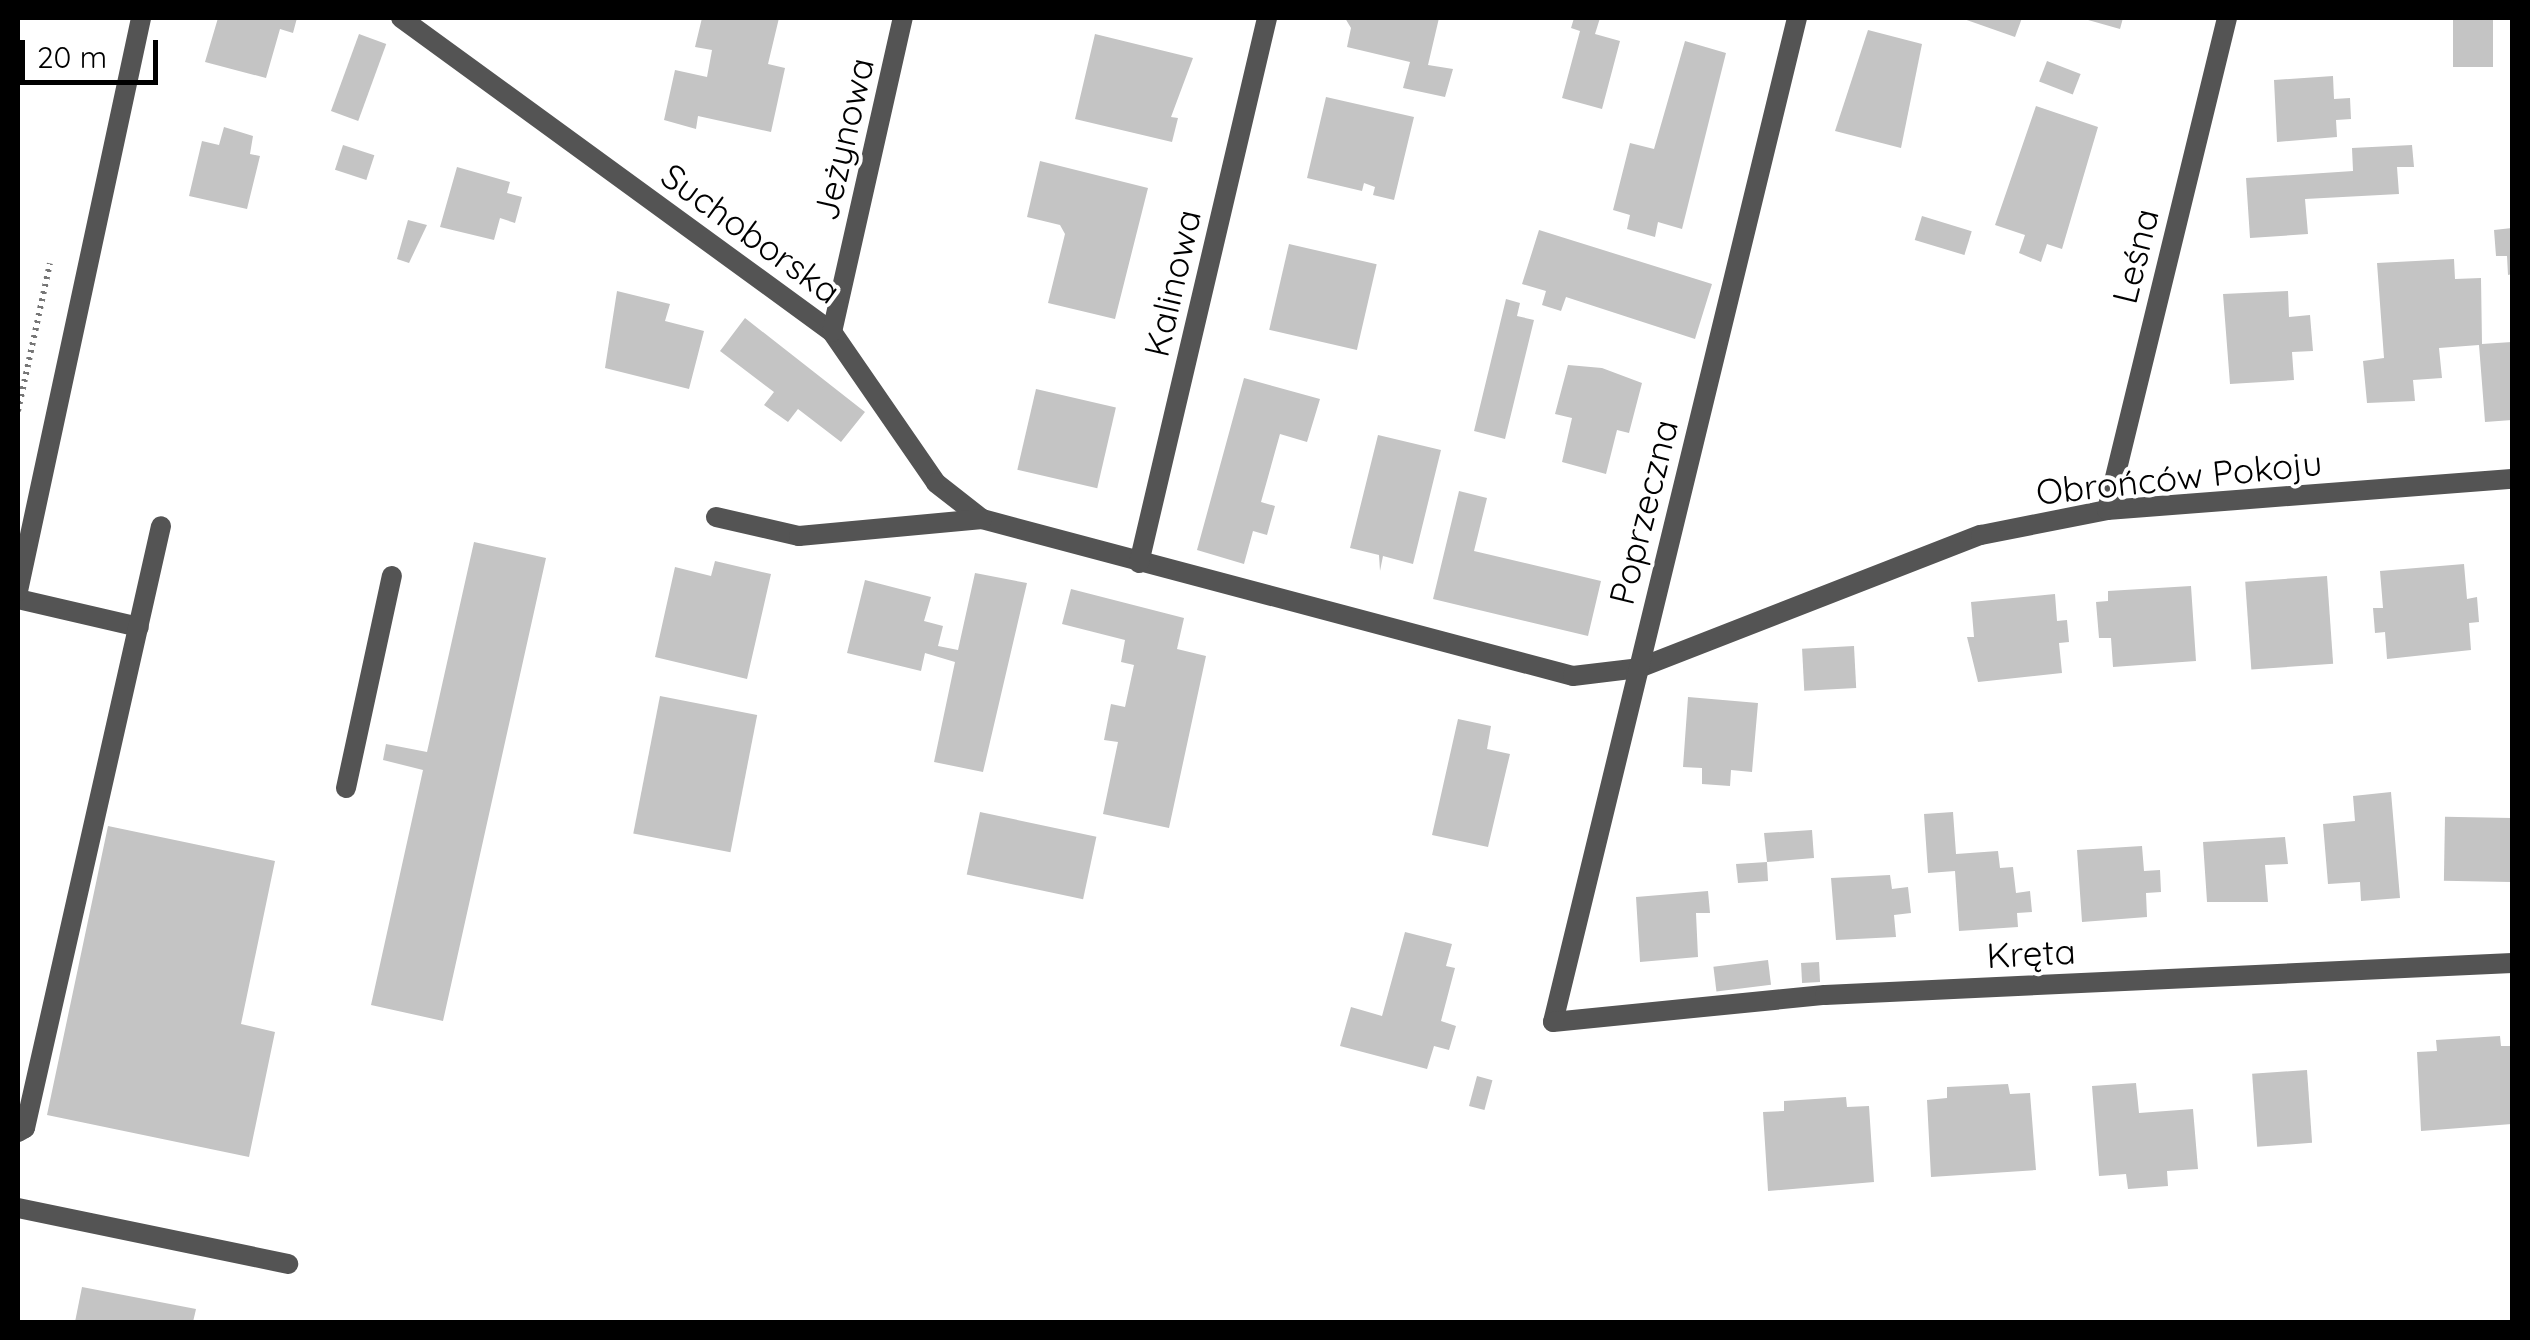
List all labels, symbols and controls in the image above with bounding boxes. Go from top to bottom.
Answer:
scale bar [25,20,162,82]
text: 20 m [37,38,107,76]
street label: Jeżynowa [804,54,882,224]
street label: Suchoborska [653,154,849,312]
street label: Leśna [2103,204,2167,308]
street label: Kalinowa [1135,205,1209,361]
street label: Poprzeczna [1600,415,1686,609]
street label: Obrońców Pokoju [2034,441,2324,513]
street label: Kręta [1986,930,2076,976]

